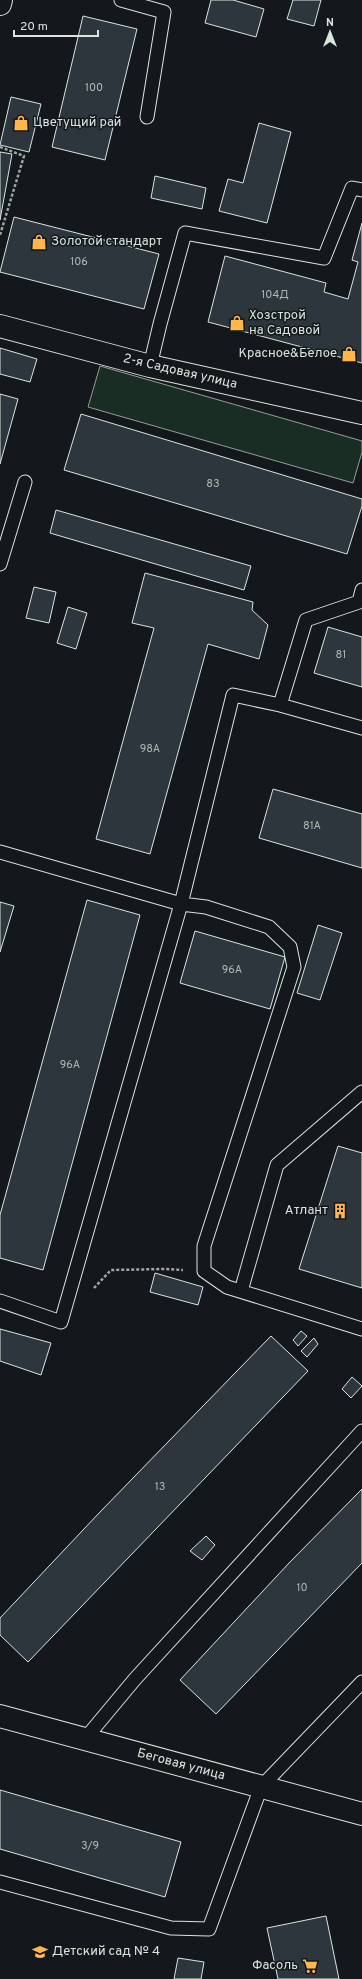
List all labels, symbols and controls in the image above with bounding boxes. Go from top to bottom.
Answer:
scale bar [14,12,98,38]
north arrow [310,12,350,52]
text: N [326,16,334,30]
text: 20 m [20,19,48,35]
house number: 100 [85,81,103,95]
shop icon: Цветущий рай [12,114,30,132]
place label: Цветущий рай [33,115,121,131]
shop icon: Золотой стандарт [30,233,48,251]
place label: Золотой стандарт [51,234,162,250]
house number: 106 [70,255,88,269]
house number: 104Д [261,288,289,302]
place label: Хозстрой на Садовой [249,308,320,339]
shop icon: Хозстрой на Садовой [228,314,246,332]
shop icon: Красное&Белое [340,345,358,363]
place label: Красное&Белое [239,346,337,362]
street label: 2-я Садовая улица [121,351,239,393]
house number: 83 [206,477,220,491]
house number: 81 [336,648,346,662]
house number: 98А [140,742,160,756]
house number: 81А [303,819,321,833]
house number: 96А [222,963,242,977]
house number: 96А [60,1058,80,1072]
building icon: Атлант [331,1202,349,1220]
place label: Атлант [285,1203,328,1219]
house number: 13 [155,1480,165,1494]
house number: 10 [296,1581,308,1595]
street label: Беговая улица [135,1746,227,1784]
house number: 3/9 [81,1839,99,1853]
school or university icon: Детский сад № 4 [31,1943,49,1961]
place label: Детский сад № 4 [52,1944,160,1960]
supermarket icon: Фасоль [301,1957,319,1975]
place label: Фасоль [252,1958,298,1974]

